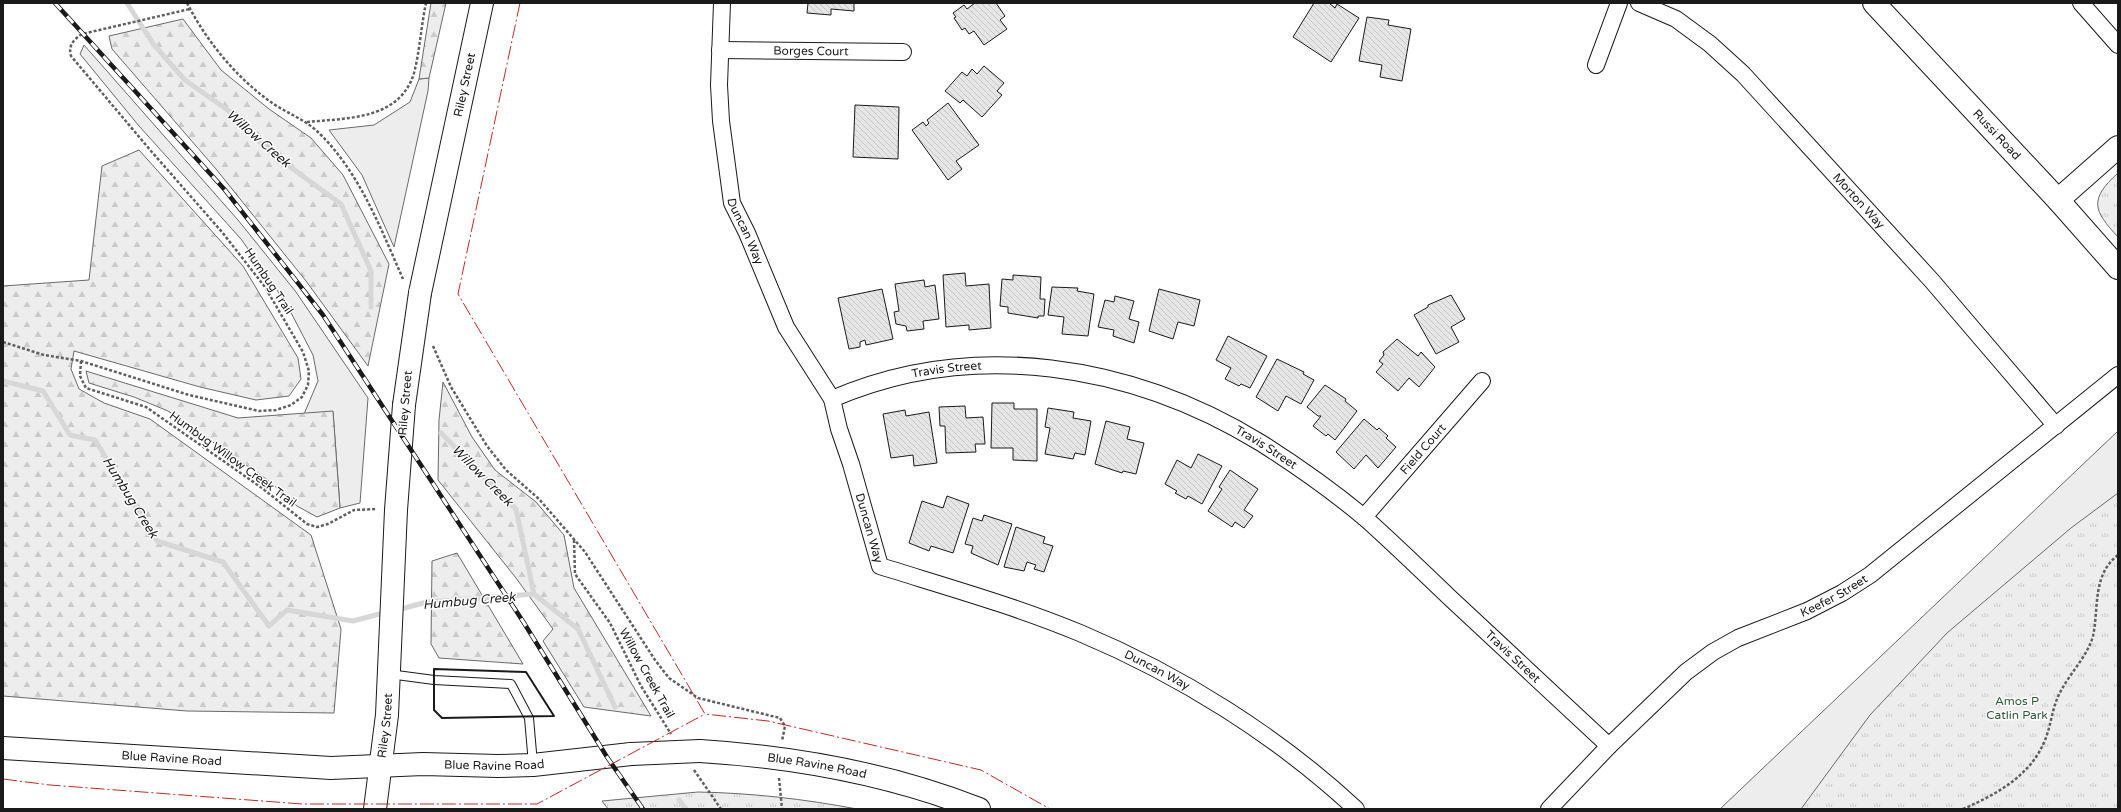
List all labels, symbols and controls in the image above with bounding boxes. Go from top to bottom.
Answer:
street label: Borges Court [773,44,849,58]
street label: Riley Street [451,51,478,118]
street label: Russi Road [1970,106,2024,163]
water label: Willow Creek [223,107,294,172]
street label: Morton Way [1830,170,1888,232]
street label: Duncan Way [724,197,767,267]
street label: Humbug Trail [242,245,296,317]
street label: Travis Street [910,359,982,381]
street label: Riley Street [395,370,415,436]
street label: Humbug Willow Creek Trail [167,408,299,510]
street label: Field Court [1397,420,1449,477]
street label: Travis Street [1233,423,1300,472]
water label: Willow Creek [448,442,517,510]
water label: Humbug Creek [99,454,162,542]
street label: Duncan Way [853,492,886,565]
street label: Keefer Street [1798,571,1870,620]
water label: Humbug Creek [422,589,517,613]
street label: Willow Creek Trail [616,626,678,720]
street label: Travis Street [1482,627,1544,686]
street label: Duncan Way [1122,647,1193,693]
street label: Riley Street [375,692,395,759]
park label: Amos P Catlin Park [1986,694,2048,722]
street label: Blue Ravine Road [121,748,222,768]
street label: Blue Ravine Road [767,750,868,781]
street label: Blue Ravine Road [444,757,545,773]

